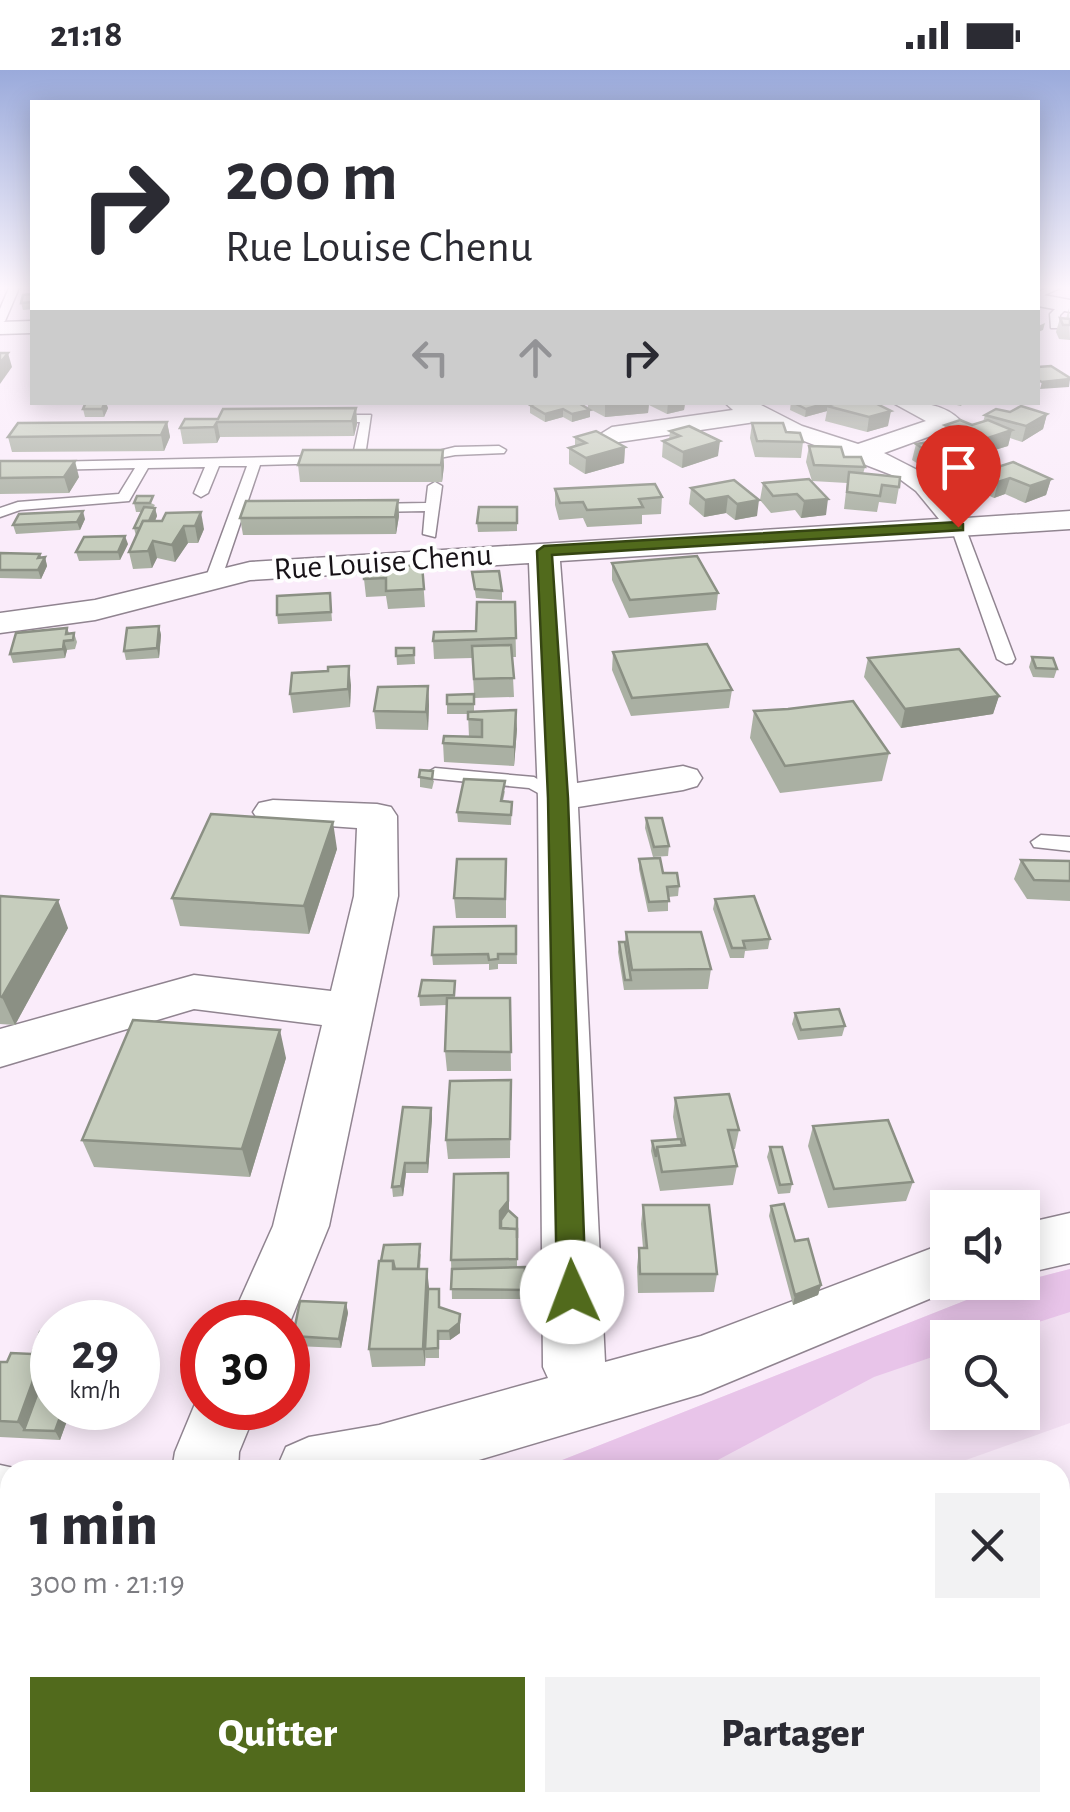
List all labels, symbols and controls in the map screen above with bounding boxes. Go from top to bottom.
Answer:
text: 21:18 [50,16,123,54]
icon: right [60,140,190,270]
text: 200 m [225,143,398,213]
text: Rue Louise Chenu [225,225,533,270]
icon: left [403,330,458,385]
icon: ahead [508,330,563,385]
icon: right [613,330,668,385]
pin [916,425,1001,528]
icon: arrive [931,440,986,495]
street label: Rue Louise Chenu [273,538,493,586]
map controls [930,1190,1040,1430]
button: sound [930,1190,1040,1300]
position arrow [520,1240,624,1344]
speed limit sign: 30 [180,1300,310,1430]
button: search [930,1320,1040,1430]
text: 29 [71,1328,119,1378]
text: km/h [69,1378,121,1403]
button: close [935,1493,1040,1598]
text: 1 min [30,1496,158,1556]
text: 300 m · 21:19 [30,1567,185,1599]
button: Quitter [30,1677,525,1792]
button: Partager [545,1677,1040,1792]

